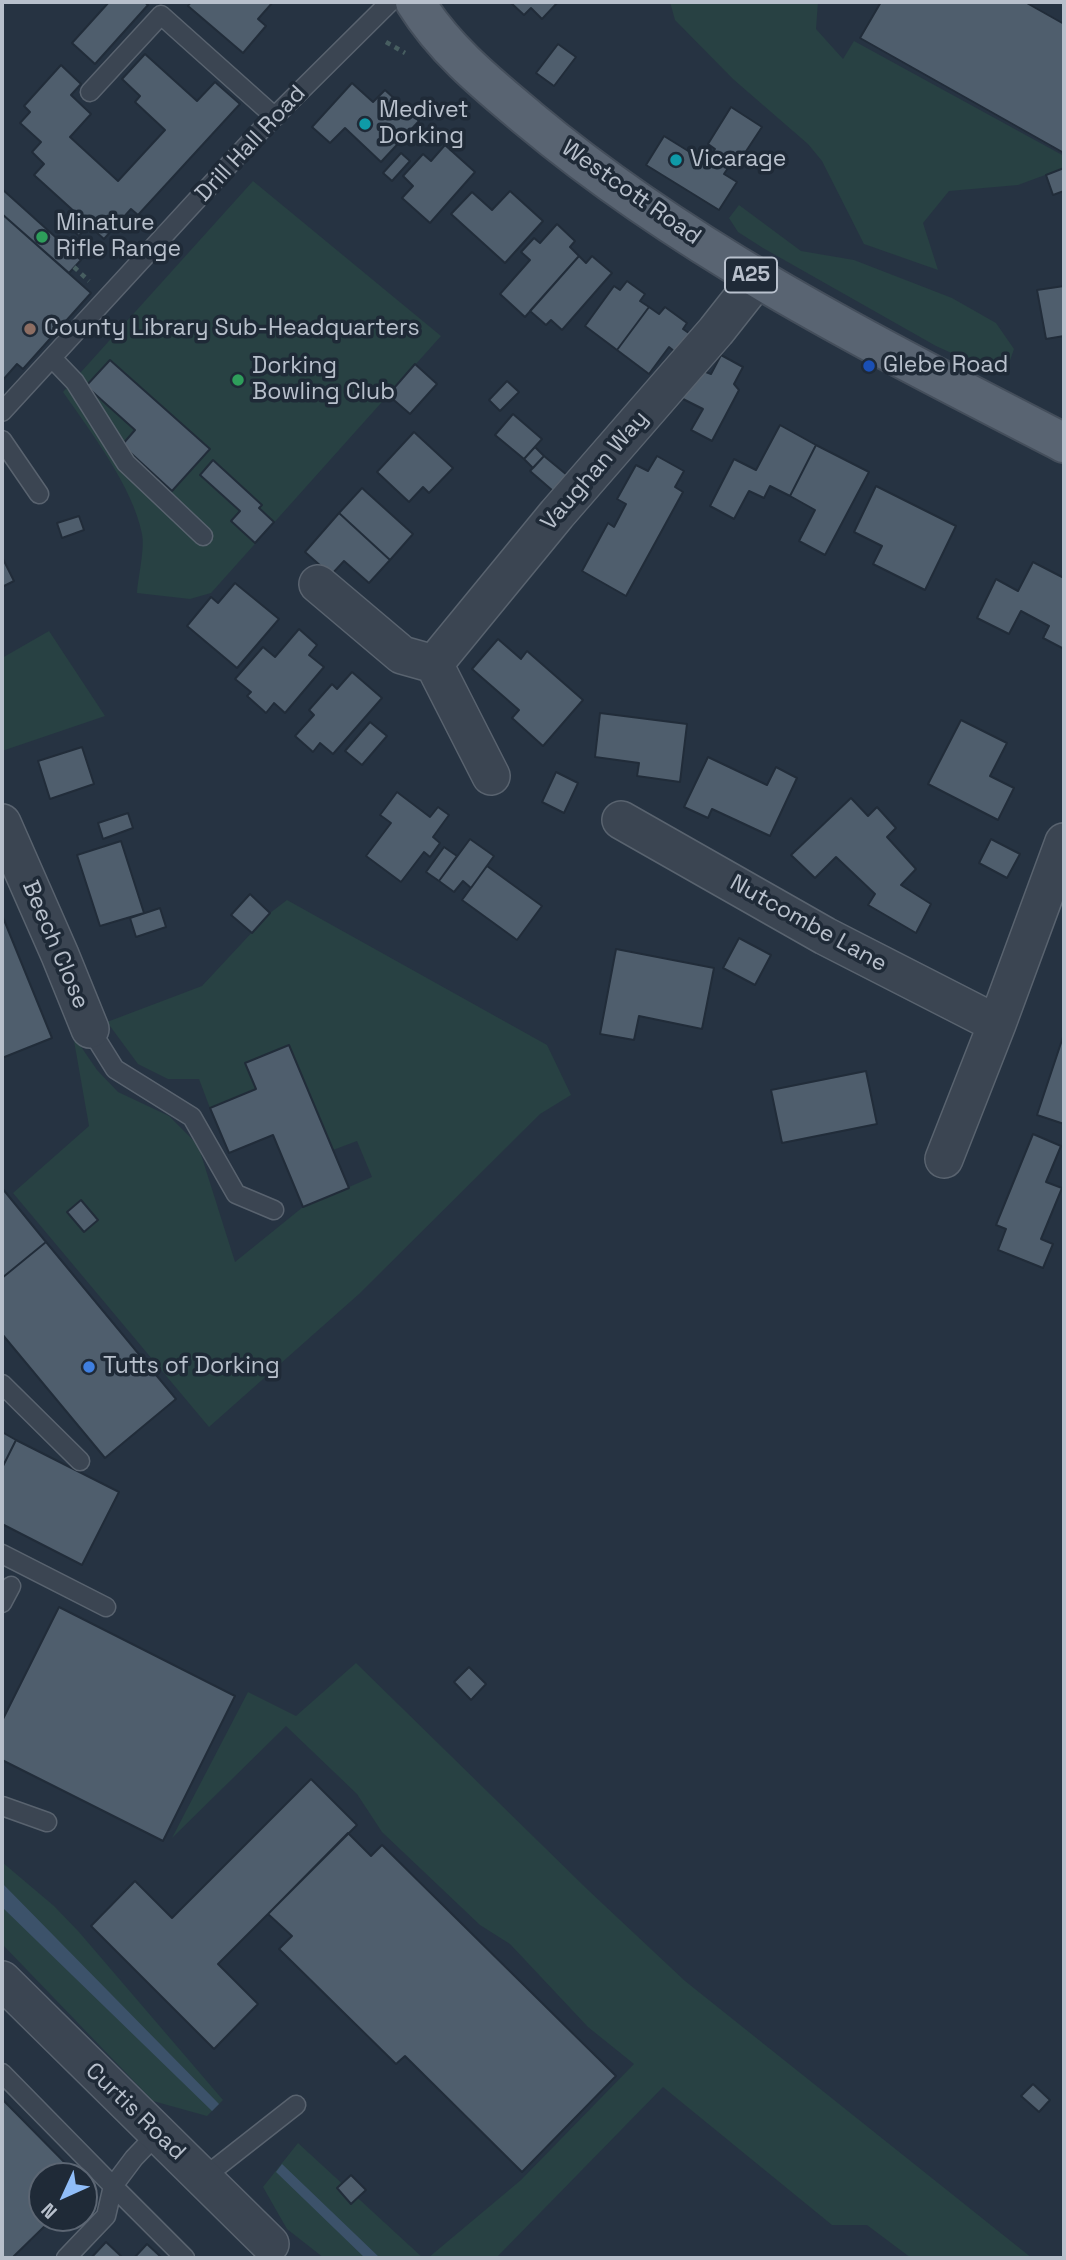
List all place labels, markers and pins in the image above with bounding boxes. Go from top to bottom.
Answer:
place label: Medivet Dorking [379,97,469,151]
marker: Medivet Dorking [357,116,373,132]
place label: Vicarage [690,146,786,174]
marker: Vicarage [668,152,684,168]
place label: Minature Rifle Range [56,210,181,264]
marker: Minature Rifle Range [34,229,50,245]
place label: County Library Sub-Headquarters [44,315,420,343]
marker: County Library Sub-Headquarters [22,321,38,337]
place label: Glebe Road [883,352,1008,380]
place label: Dorking Bowling Club [252,353,395,407]
marker: Glebe Road [861,358,877,374]
marker: Dorking Bowling Club [230,372,246,388]
place label: Tutts of Dorking [103,1353,280,1381]
marker: Tutts of Dorking [81,1359,97,1375]

